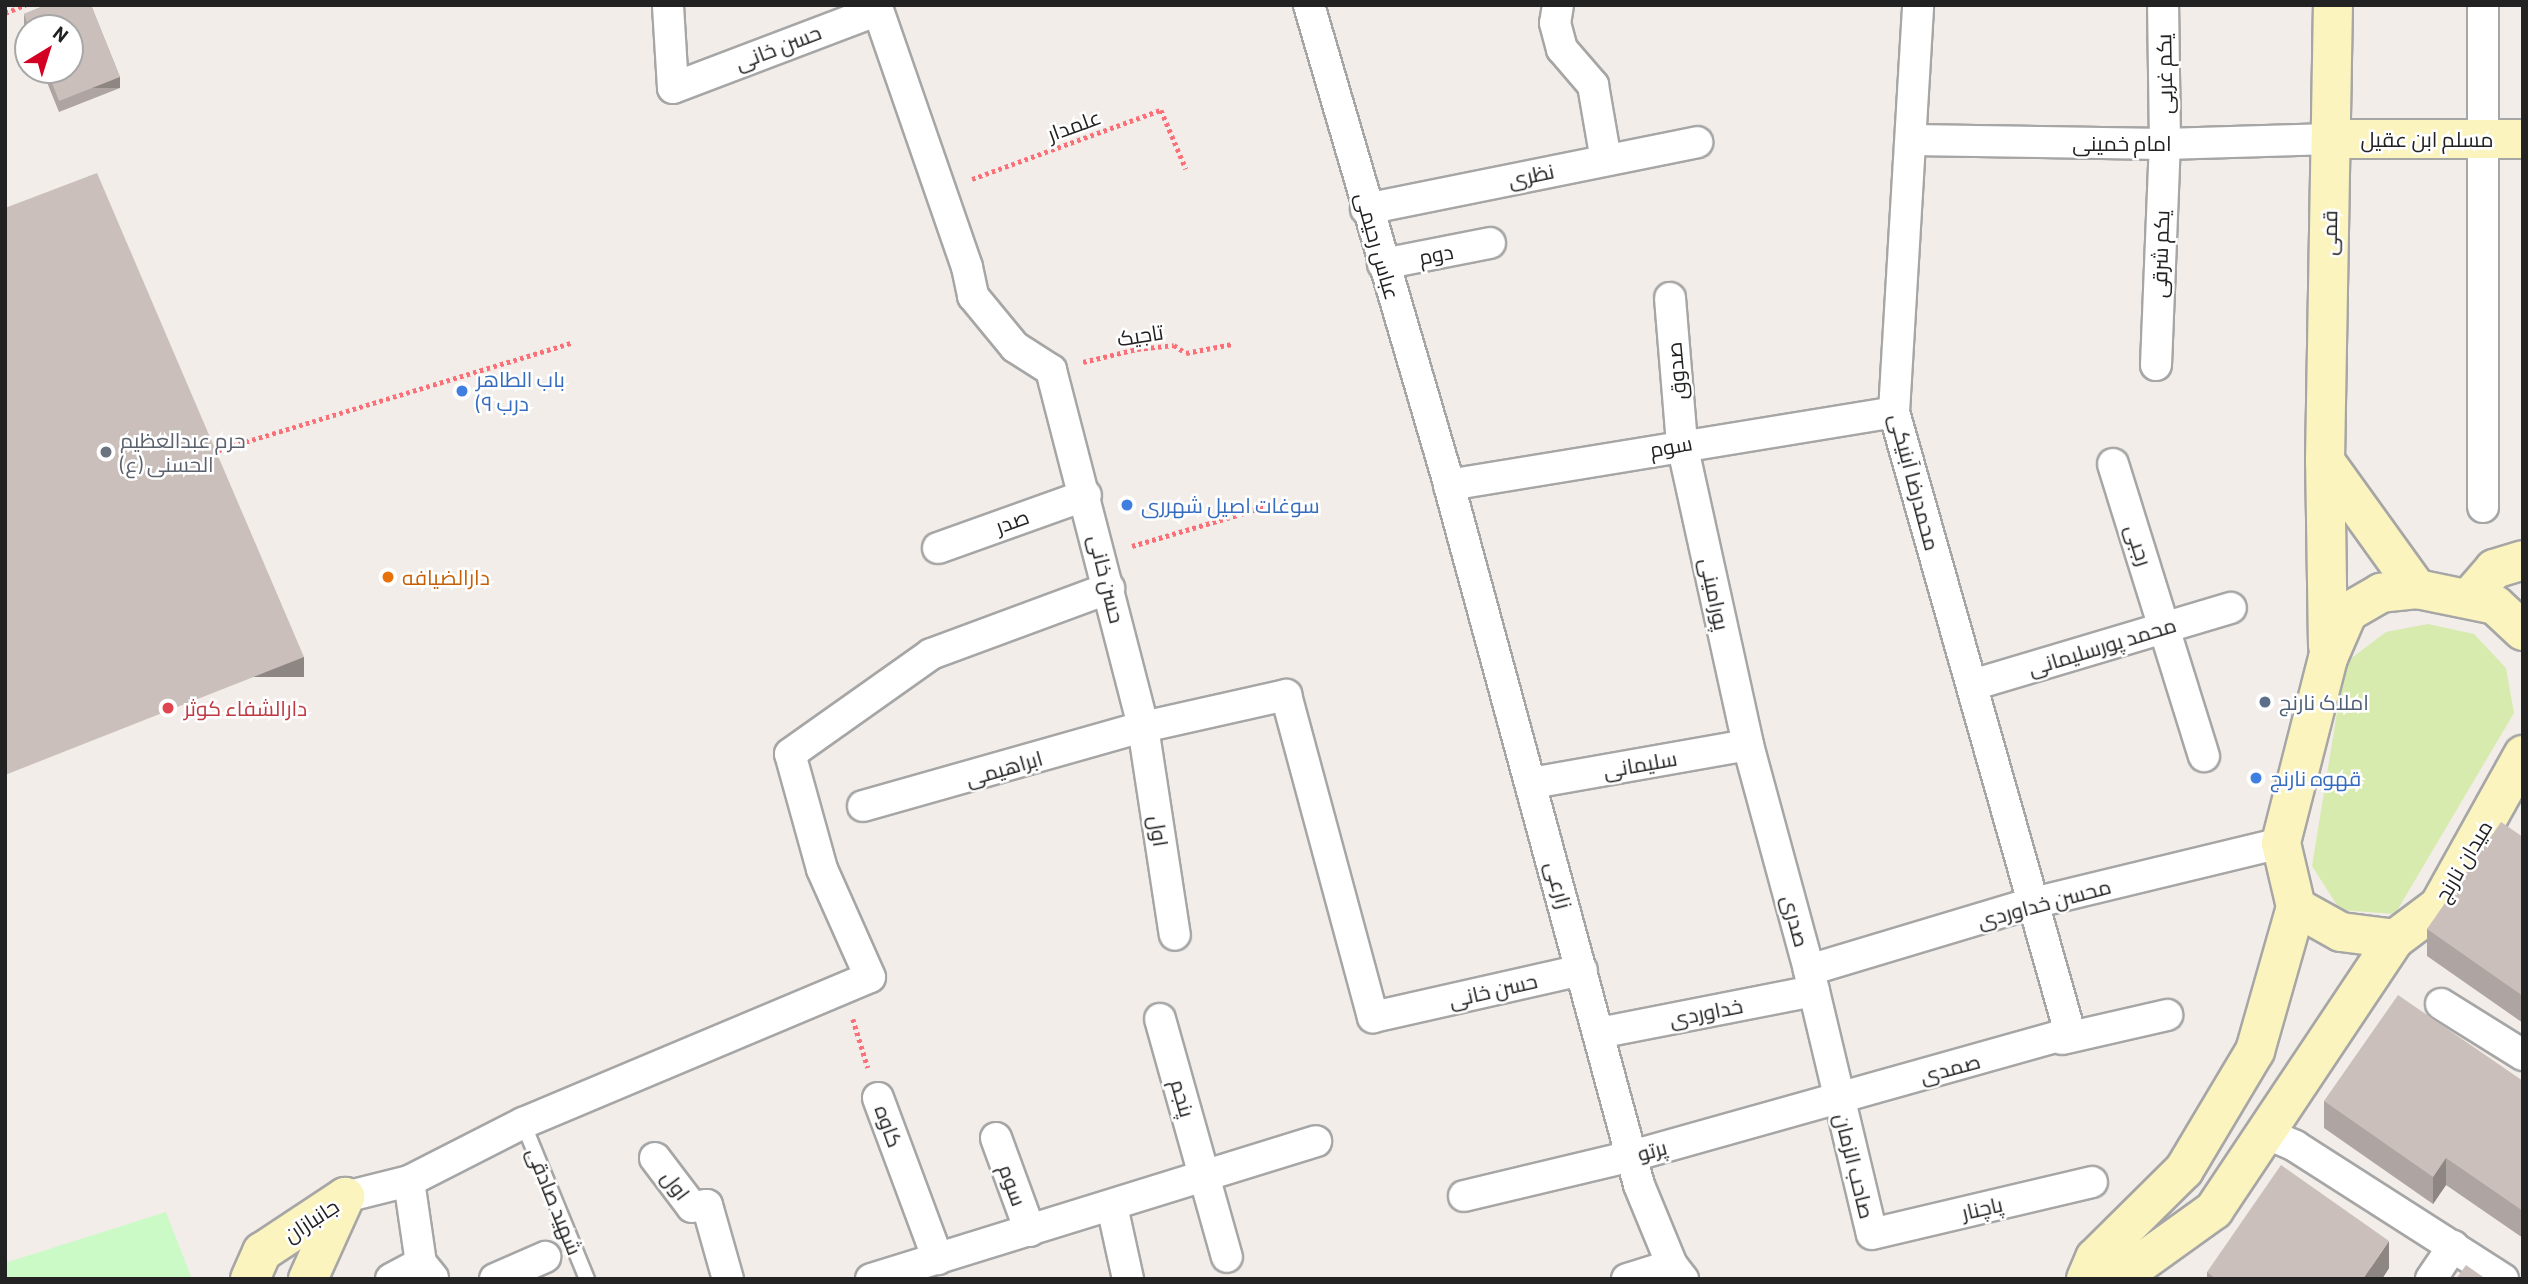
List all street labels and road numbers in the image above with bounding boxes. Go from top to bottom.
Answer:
street label: حسن خانی [731,19,825,75]
street label: یکم غربی [2151,34,2177,114]
street label: علمدار [1044,104,1104,146]
street label: مسلم ابن عقیل [2361,126,2493,152]
street label: امام خمینی [2072,130,2172,156]
street label: نظری [1506,158,1556,192]
street label: عباس رحیمی [1351,189,1405,303]
street label: یکم شرقی [2146,210,2174,298]
street label: قمی [2316,210,2342,256]
street label: دوم [1417,238,1455,270]
street label: تاجیک [1115,319,1165,351]
street label: صدوق [1661,341,1691,401]
street label: محمدرضا آبنیکی [1885,411,1945,553]
street label: سوم [1648,430,1694,462]
street label: صدر [992,503,1032,539]
street label: رجبی [2121,521,2157,569]
street label: حسن خانی [1084,532,1130,626]
street label: پورامینی [1695,556,1735,632]
street label: محمد پورسلیمانی [2025,612,2179,680]
street label: ابراهیمی [963,745,1045,791]
street label: سلیمانی [1601,745,1679,783]
street label: اول [1144,814,1174,848]
street label: میدان نارنج [2429,816,2497,906]
street label: زارعی [1541,859,1577,911]
street label: محسن خداوردی [1974,873,2114,933]
street label: صدری [1777,892,1815,950]
street label: حسن خانی [1446,968,1540,1012]
street label: خداوردی [1667,993,1745,1031]
street label: صمدی [1917,1048,1983,1088]
street label: پنجم [1166,1076,1200,1120]
street label: کاوه [870,1101,908,1151]
street label: صاحب الزمان [1830,1111,1880,1221]
street label: پرتو [1634,1134,1670,1166]
street label: شهید صادقی [522,1144,588,1258]
street label: سوم [994,1161,1032,1209]
street label: اول [657,1165,695,1205]
street label: پاچنار [1959,1191,2005,1225]
street label: جانبازان [279,1193,343,1247]

